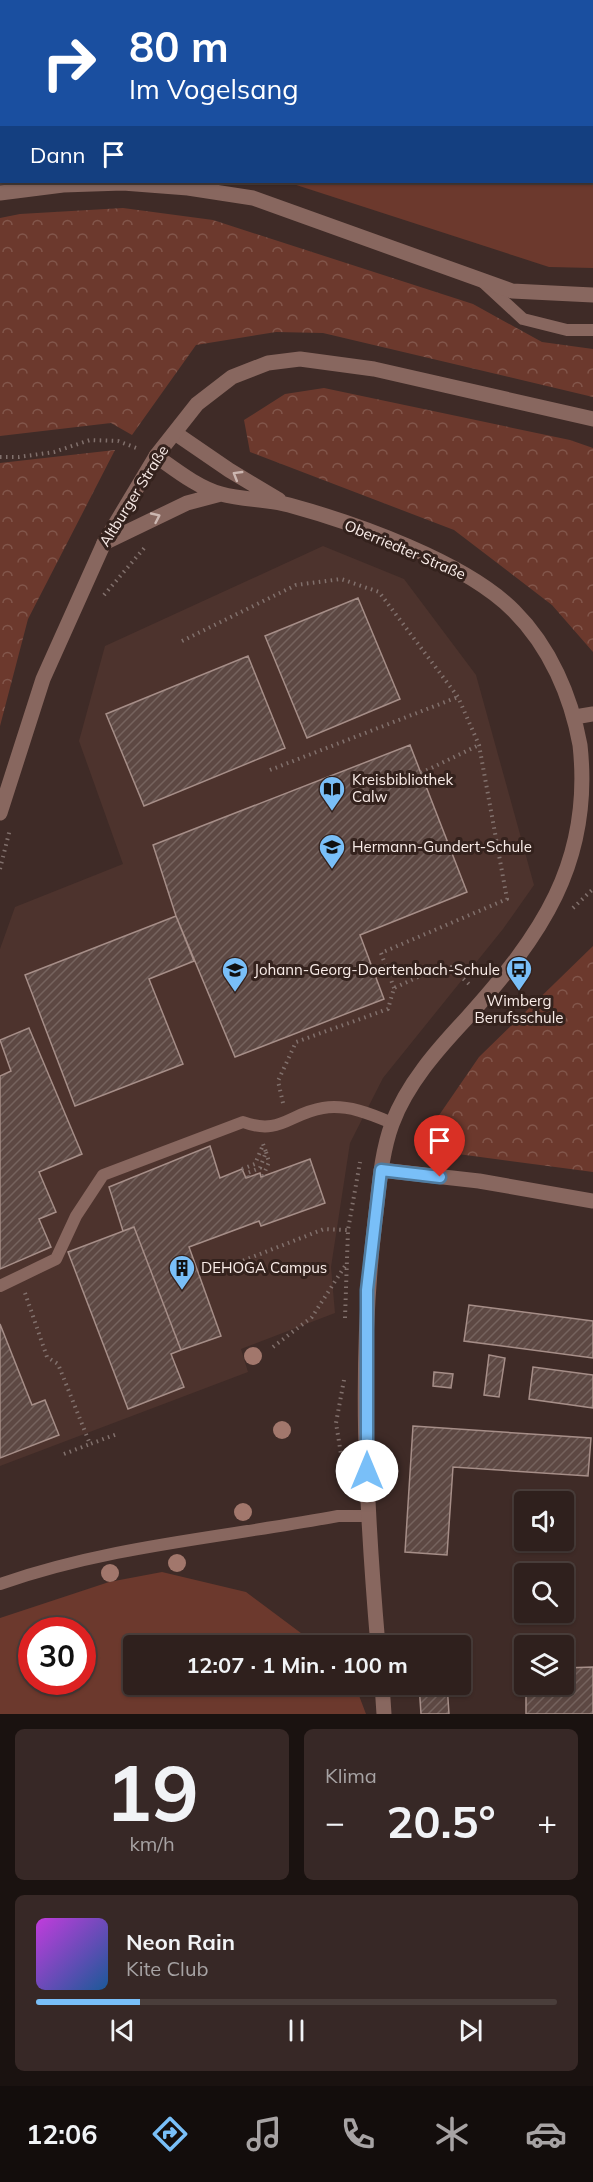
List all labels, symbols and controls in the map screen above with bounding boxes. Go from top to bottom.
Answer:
text: 80 m [129,20,229,73]
icon: right [30,24,108,102]
text: Im Vogelsang [129,72,299,106]
icon: arrive [97,138,130,171]
text: Dann [30,141,85,169]
street label: Altburger Straße [95,442,172,550]
one-way arrow [233,470,243,482]
one-way arrow [150,513,161,525]
street label: Oberriedter Straße [342,515,469,584]
place label: Kreisbibliothek Calw [352,770,453,806]
library icon: Kreisbibliothek Calw [317,774,347,812]
school or university icon: Hermann-Gundert-Schule [317,832,347,870]
place label: Hermann-Gundert-Schule [352,837,532,856]
bus stop icon: Wimberg Berufsschule [504,954,534,992]
school or university icon: Johann-Georg-Doertenbach-Schule [220,955,250,993]
place label: Johann-Georg-Doertenbach-Schule [254,960,500,979]
place label: Wimberg Berufsschule [475,991,563,1027]
pin [414,1115,465,1177]
icon: arrive [423,1124,456,1157]
building icon: DEHOGA Campus [167,1253,197,1291]
place label: DEHOGA Campus [201,1258,327,1277]
position arrow [335,1439,399,1503]
map controls [514,1491,574,1695]
button: sound [514,1491,574,1551]
button: search [514,1563,574,1623]
speed limit sign: 30 [18,1617,96,1695]
button: layers [514,1635,574,1695]
text: 12:07 · 1 Min. · 100 m [186,1651,408,1679]
text: 19 [105,1743,199,1841]
text: Klima [325,1763,377,1788]
text: 20.5° [386,1793,496,1849]
text: − [325,1801,345,1842]
text: + [537,1801,557,1842]
text: km/h [129,1831,175,1856]
text: Neon Rain [126,1928,235,1956]
text: Kite Club [126,1956,208,1981]
icon: previous [106,2014,139,2047]
icon: pause [280,2014,313,2047]
icon: next [454,2014,487,2047]
icon: directions [149,2113,191,2155]
icon: music [243,2113,285,2155]
icon: phone [337,2113,379,2155]
icon: climate [431,2113,473,2155]
icon: car [525,2113,567,2155]
text: 12:06 [26,2117,97,2151]

